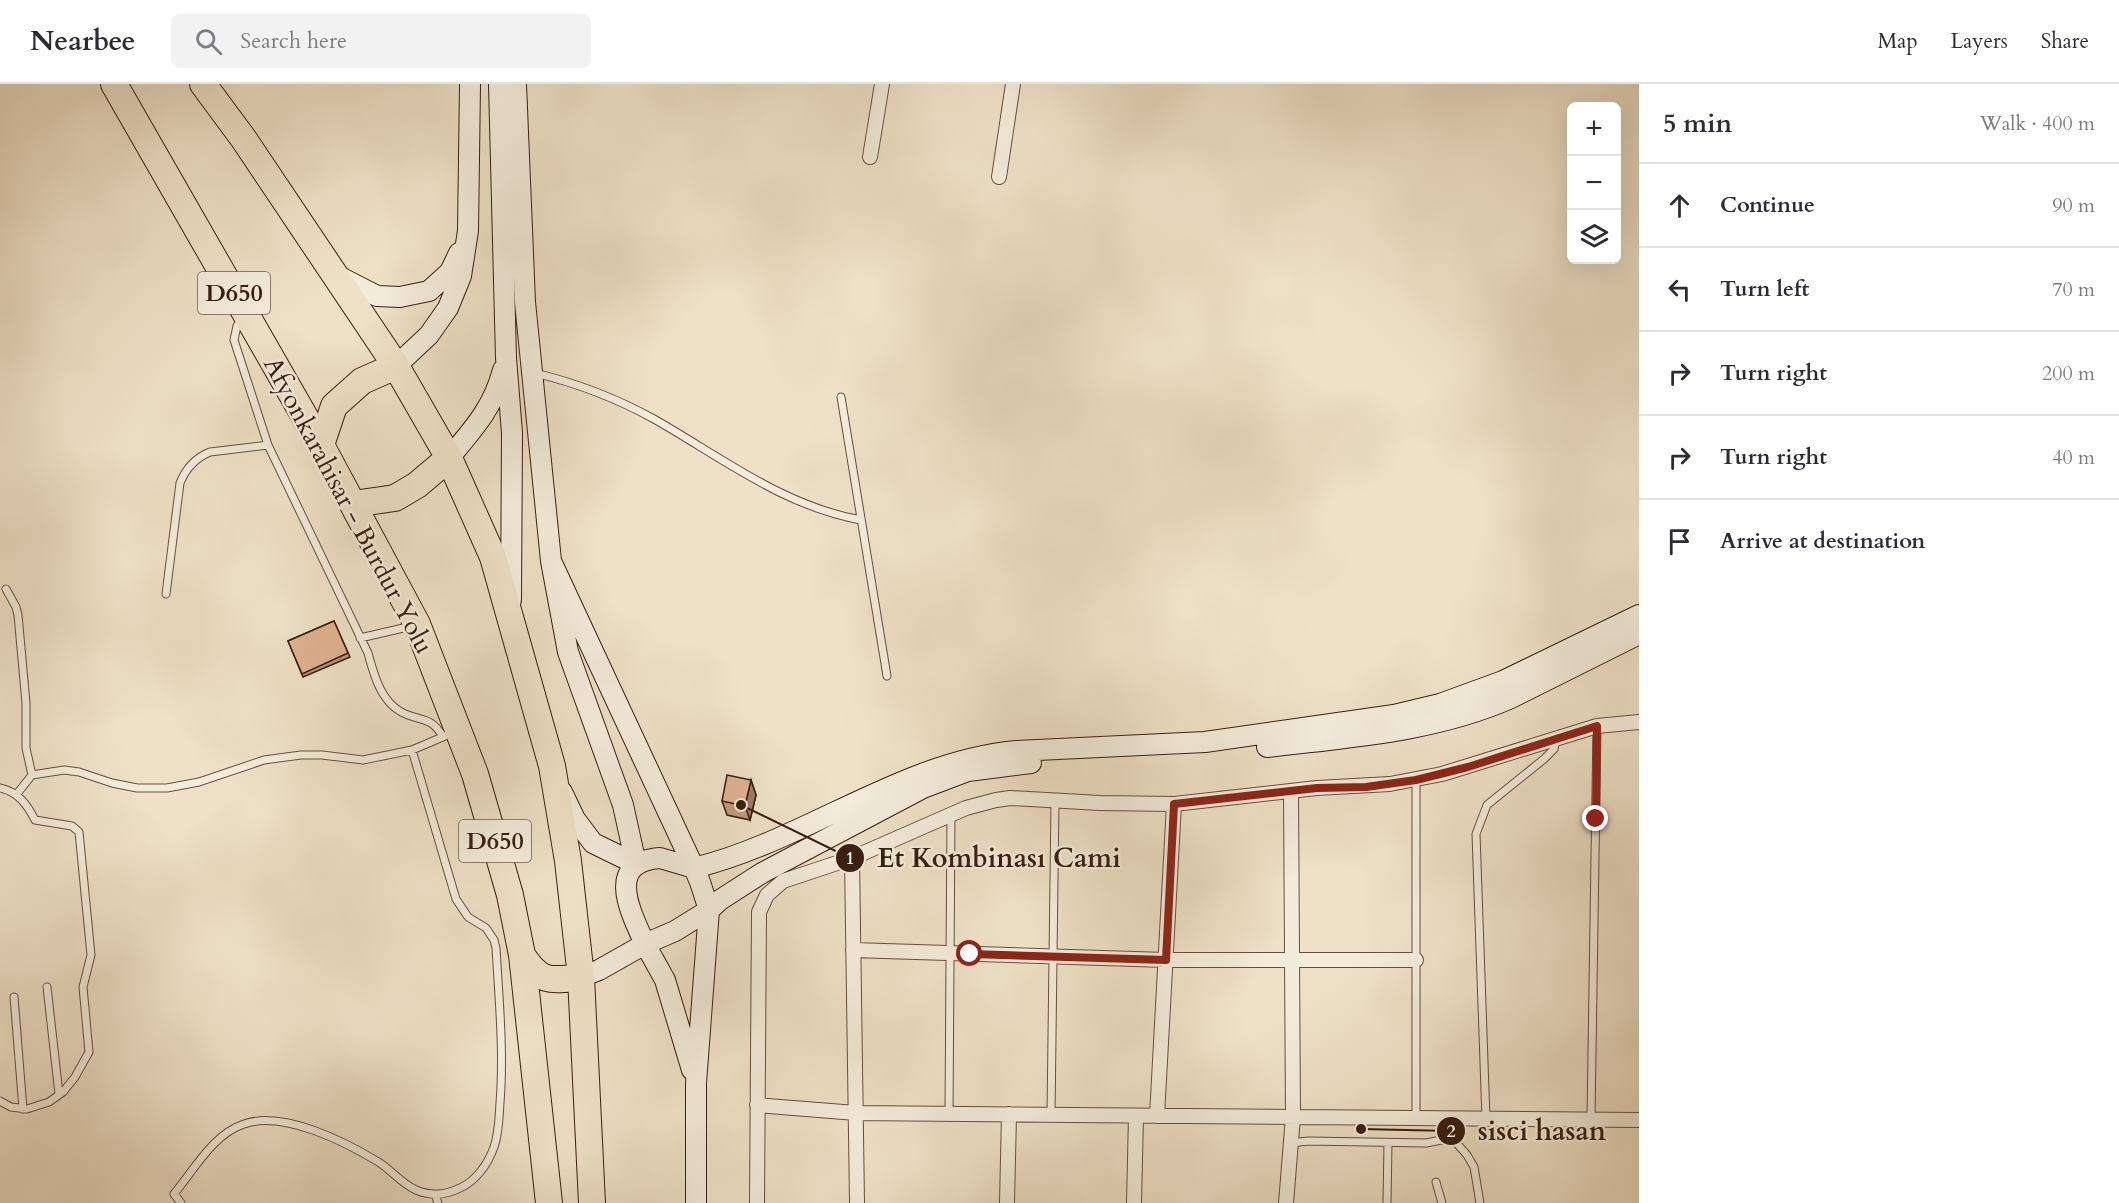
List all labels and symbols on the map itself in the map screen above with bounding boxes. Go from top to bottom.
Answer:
road number: D650 [198,272,270,314]
street label: Afyonkarahisar - Burdur Yolu [255,351,442,660]
route end [1582,805,1608,831]
road number: D650 [459,820,531,862]
callout: Et Kombinası Cami [835,835,1133,880]
text: Et Kombinası Cami [877,840,1121,877]
text: 1 [845,846,855,871]
route start [956,940,982,966]
callout: sisci hasan [1436,1108,1618,1153]
text: sisci hasan [1478,1113,1607,1150]
text: 2 [1446,1119,1456,1144]

